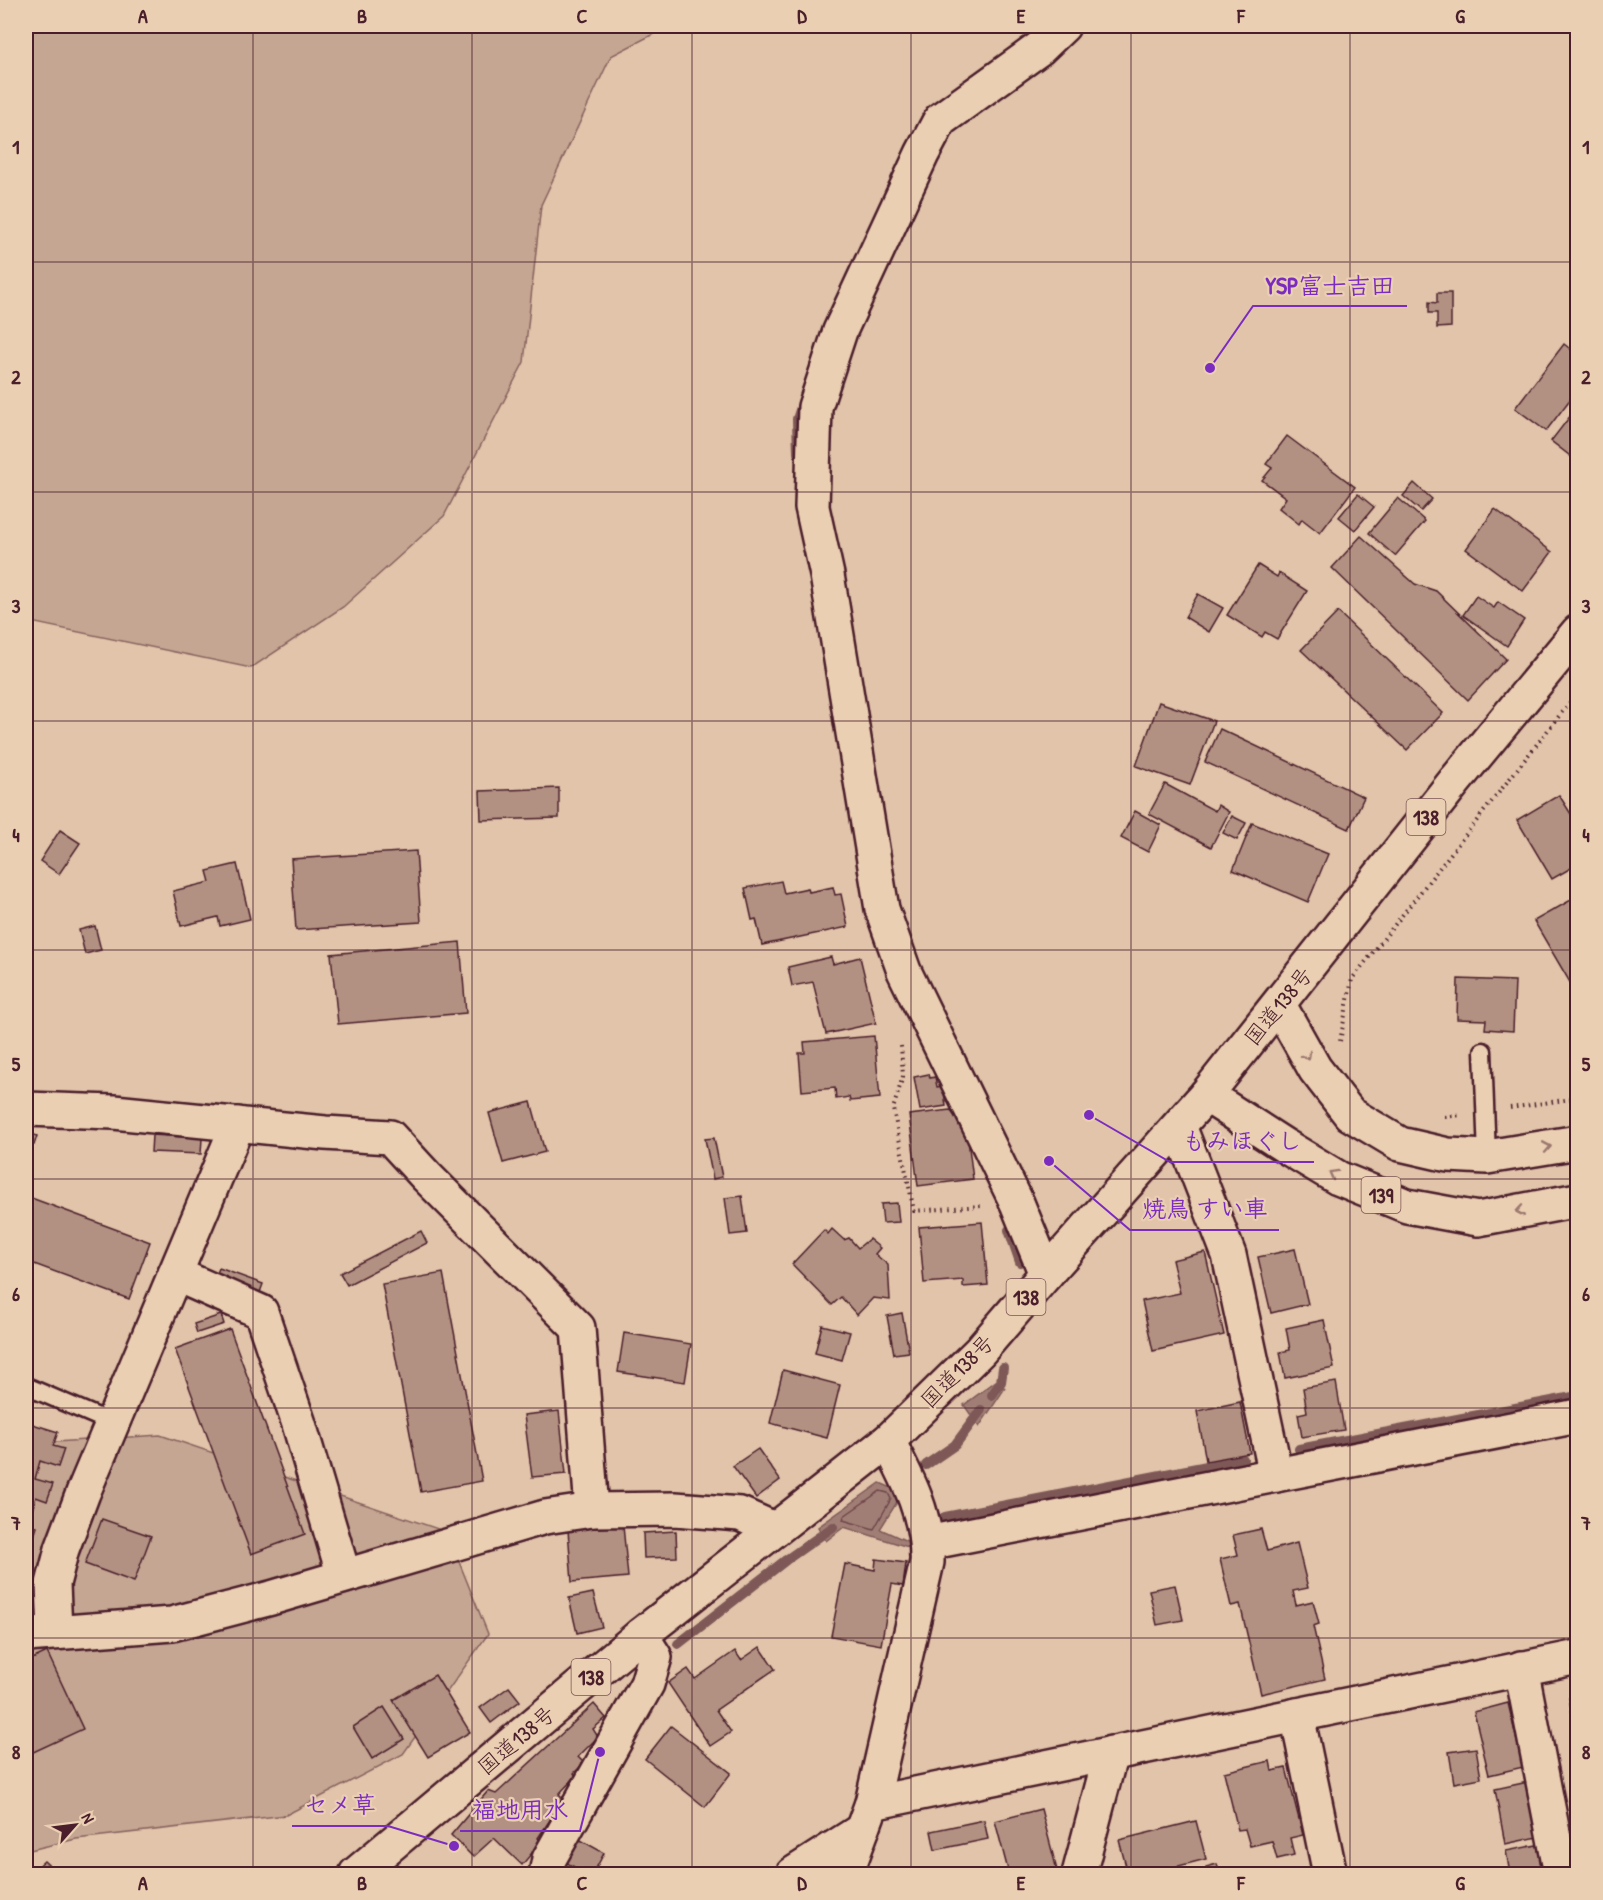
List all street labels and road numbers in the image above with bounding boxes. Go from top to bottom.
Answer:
road number: 138 [1406,799,1446,835]
street label: 国道138号 [1237,960,1319,1052]
road number: 139 [1362,1177,1400,1213]
road number: 138 [1006,1279,1046,1315]
street label: 国道138号 [913,1327,1001,1415]
road number: 138 [572,1659,610,1695]
street label: 国道138号 [471,1698,561,1782]

